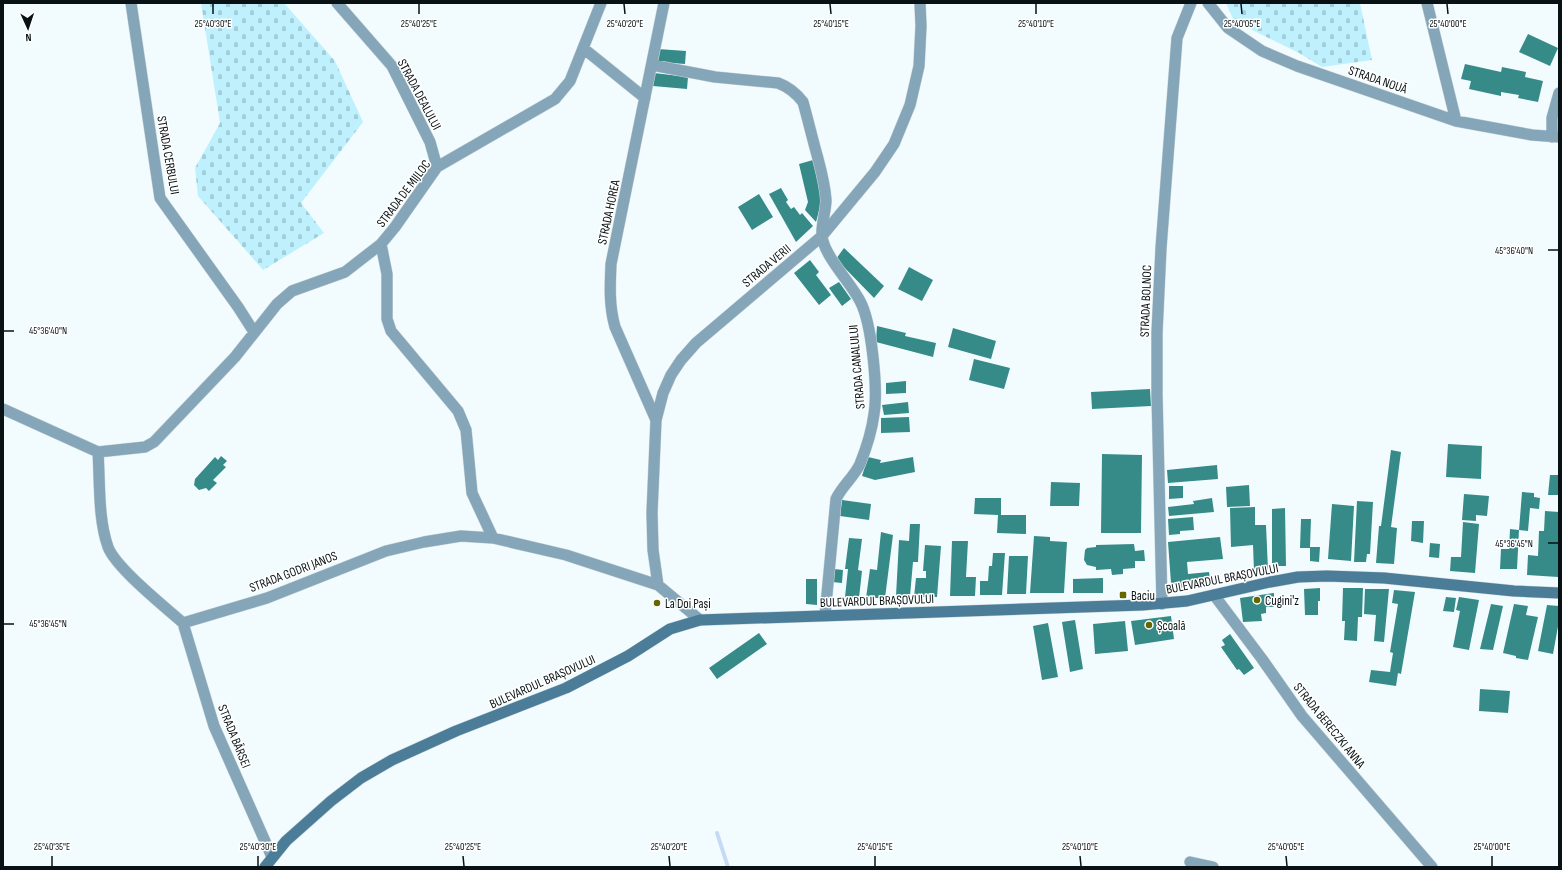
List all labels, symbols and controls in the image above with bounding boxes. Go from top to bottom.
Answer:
north arrow [8,8,48,48]
text: 25°40'30"E [195,18,231,30]
text: 25°40'25"E [401,18,437,30]
text: 25°40'20"E [607,18,643,30]
text: 25°40'15"E [813,18,849,30]
text: 25°40'10"E [1018,18,1054,30]
text: 25°40'05"E [1224,18,1260,30]
text: 25°40'00"E [1429,18,1467,30]
text: N [25,31,32,44]
street label: STRADA DEALULUI [394,56,444,133]
street label: STRADA NOUĂ [1346,62,1410,98]
street label: STRADA CERBULUI [153,115,183,196]
street label: STRADA DE MIJLOC [373,157,434,230]
street label: STRADA HOREA [594,178,624,246]
street label: STRADA VERII [739,241,794,291]
text: 45°36'40"N [1495,245,1533,257]
street label: STRADA BOLNOC [1137,265,1155,338]
street label: STRADA CANALULUI [845,324,869,410]
text: 45°36'40"N [29,325,67,337]
text: 45°36'45"N [1495,538,1533,550]
street label: STRADA GODRI JANOS [247,548,340,596]
street label: BULEVARDUL BRAȘOVULUI [1165,560,1280,598]
place label: Baciu [1131,588,1155,604]
marker: Baciu [1118,590,1128,600]
street label: BULEVARDUL BRAȘOVULUI [820,591,934,611]
place label: Cugini'z [1265,593,1299,609]
marker: Cugini'z [1252,595,1262,605]
place label: La Doi Pași [665,596,711,612]
marker: La Doi Pași [652,598,662,608]
text: 45°36'45"N [29,618,67,630]
place label: Școală [1157,618,1186,634]
marker: Școală [1144,620,1154,630]
street label: BULEVARDUL BRAȘOVULUI [487,651,598,712]
street label: STRADA BERECZKI ANNA [1290,680,1369,772]
street label: STRADA BÂRSEI [214,702,254,770]
text: 25°40'35"E [34,841,70,853]
text: 25°40'30"E [240,841,276,853]
text: 25°40'25"E [445,841,481,853]
text: 25°40'20"E [651,841,687,853]
text: 25°40'15"E [857,841,893,853]
text: 25°40'10"E [1062,841,1098,853]
text: 25°40'05"E [1268,841,1304,853]
text: 25°40'00"E [1473,841,1511,853]

